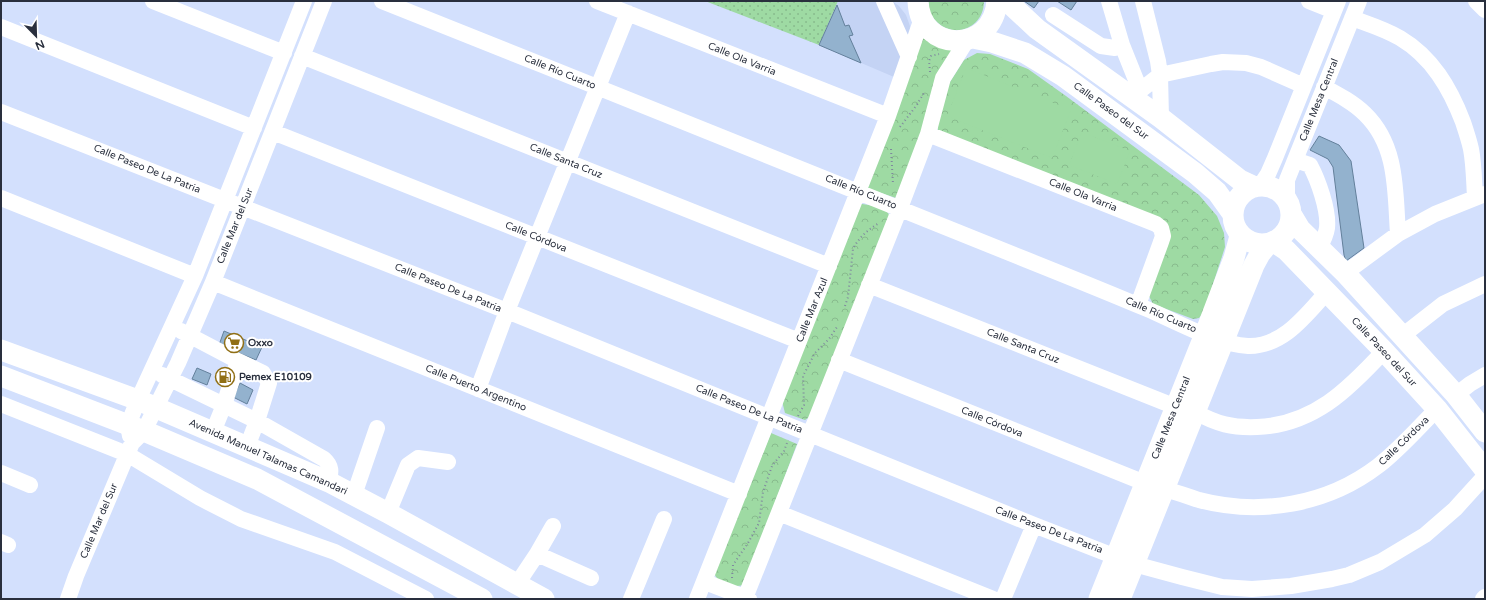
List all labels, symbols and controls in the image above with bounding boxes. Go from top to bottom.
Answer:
north arrow [16,16,56,56]
text: N [33,37,46,52]
street label: Calle Ola Varria [706,40,778,78]
street label: Calle Río Cuarto [522,52,598,92]
street label: Calle Mesa Central [1297,57,1341,143]
street label: Calle Paseo del Sur [1071,80,1151,142]
street label: Calle Santa Cruz [528,141,604,181]
street label: Calle Paseo De La Patria [92,142,202,196]
street label: Calle Río Cuarto [823,172,899,212]
street label: Calle Ola Varria [1047,176,1119,214]
street label: Calle Mar del Sur [214,186,256,266]
street label: Calle Córdova [503,219,569,255]
street label: Calle Paseo De La Patria [393,261,503,315]
street label: Calle Mar Azul [794,276,830,344]
street label: Calle Río Cuarto [1124,295,1198,335]
street label: Calle Paseo del Sur [1349,315,1419,389]
street label: Calle Santa Cruz [985,326,1061,366]
supermarket icon: Oxxo [223,332,245,354]
place label: Oxxo [248,337,273,349]
street label: Calle Puerto Argentino [424,362,528,414]
fuel station icon: Pemex E10109 [214,366,236,388]
place label: Pemex E10109 [239,371,312,383]
street label: Calle Mesa Central [1149,375,1193,461]
street label: Calle Paseo De La Patria [694,382,804,436]
street label: Calle Córdova [959,404,1025,440]
street label: Calle Córdova [1376,414,1432,468]
street label: Avenida Manuel Talamas Camandari [187,416,349,498]
street label: Calle Mar del Sur [78,481,120,560]
street label: Calle Paseo De La Patria [993,504,1105,556]

